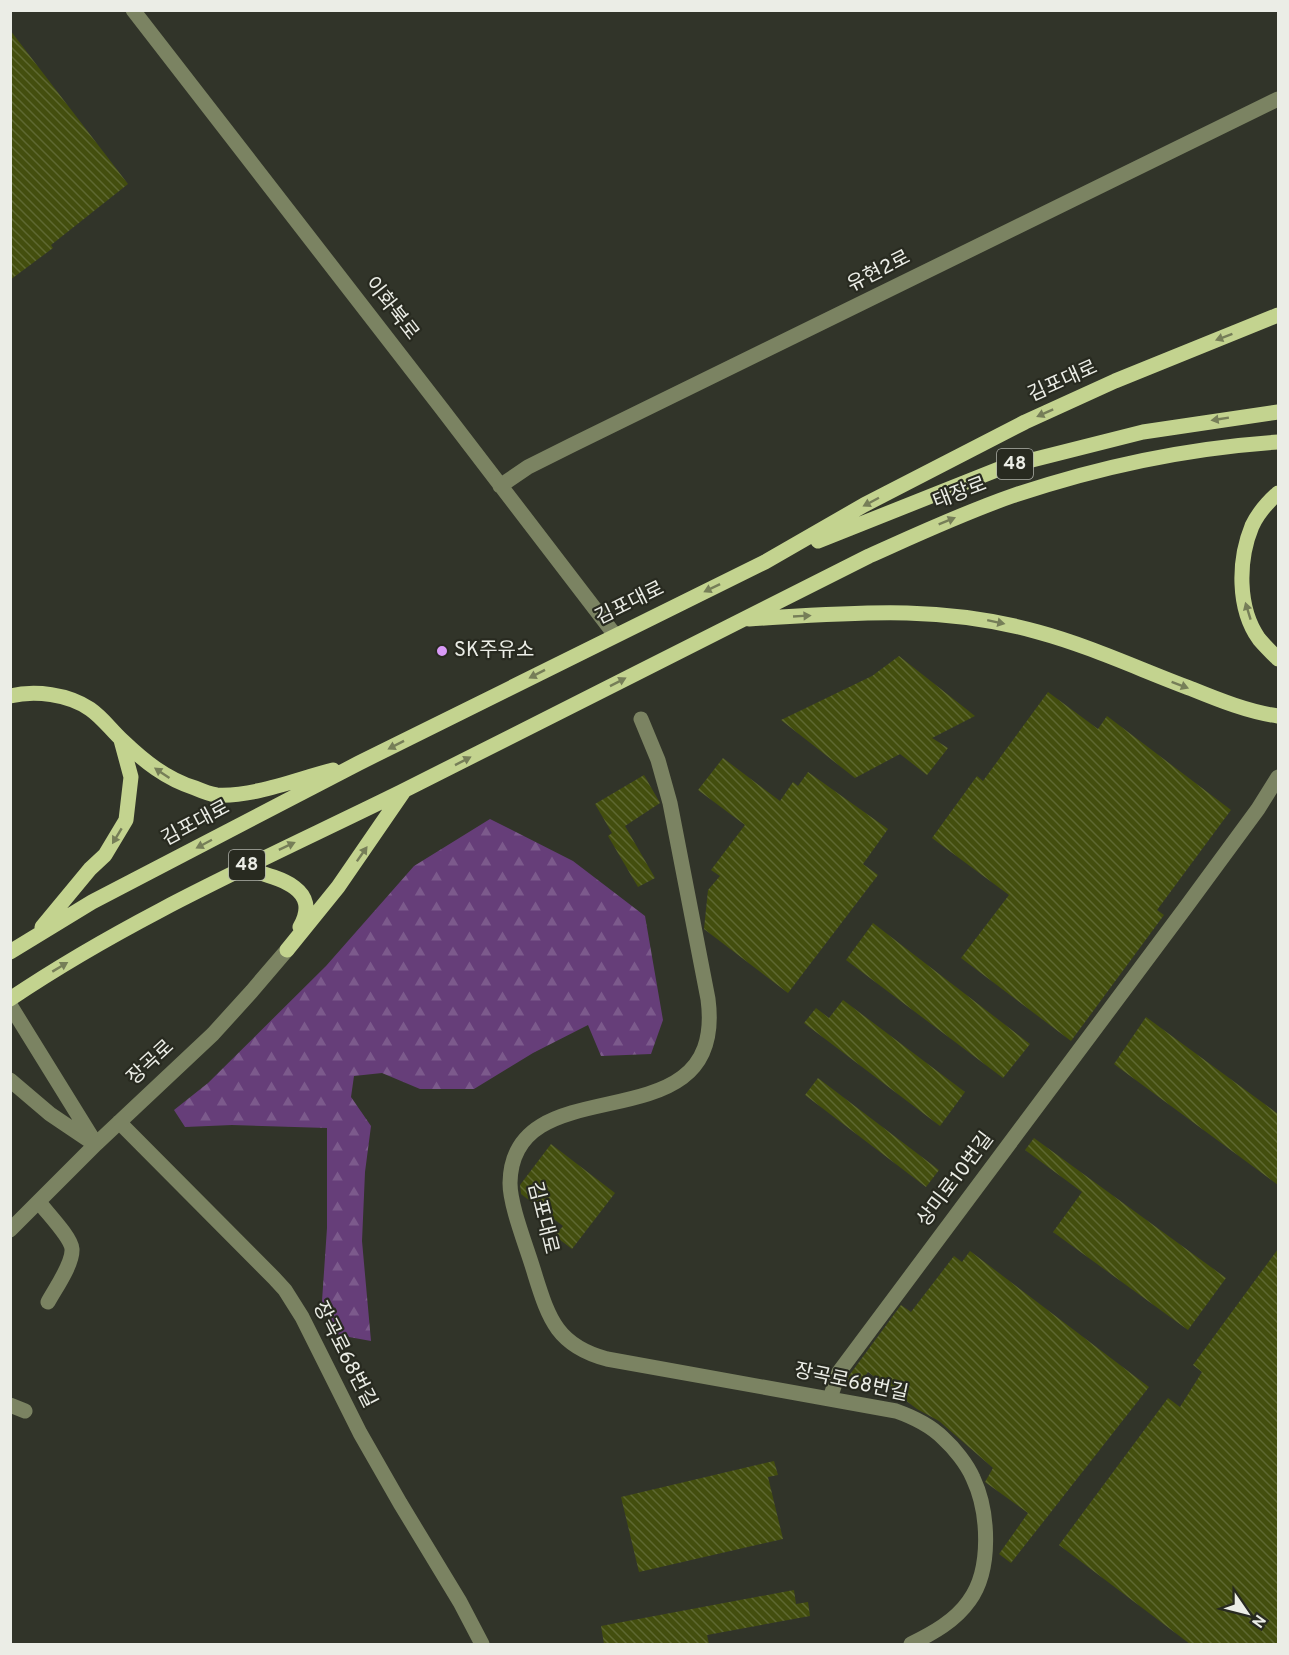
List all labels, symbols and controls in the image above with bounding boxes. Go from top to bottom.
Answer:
street label: 유현2로 [843,245,915,299]
street label: 이화북로 [358,272,424,346]
one-way arrow [1215,333,1233,342]
street label: 김포대로 [1024,355,1102,409]
one-way arrow [1035,408,1053,418]
one-way arrow [1211,415,1230,424]
road number: 48 [997,449,1033,479]
street label: 태장로 [930,472,990,516]
one-way arrow [862,497,879,507]
one-way arrow [939,516,957,526]
street label: 김포대로 [591,576,669,632]
one-way arrow [704,583,721,592]
one-way arrow [1243,602,1252,620]
one-way arrow [792,611,811,620]
one-way arrow [987,618,1006,627]
place label: SK주유소 [454,638,534,664]
marker: SK주유소 [435,644,449,658]
one-way arrow [529,669,546,679]
one-way arrow [609,678,626,687]
one-way arrow [1171,681,1189,690]
one-way arrow [387,740,404,750]
one-way arrow [454,756,471,765]
one-way arrow [154,768,171,779]
street label: 김포대로 [157,795,235,853]
one-way arrow [111,828,122,844]
one-way arrow [195,840,212,849]
one-way arrow [279,841,296,850]
one-way arrow [356,847,368,863]
road number: 48 [229,850,265,880]
one-way arrow [52,962,68,973]
street label: 장곡로 [122,1035,180,1091]
street label: 상미로10번길 [912,1127,1000,1233]
street label: 김포대로 [520,1179,564,1257]
street label: 장곡로68번길 [306,1297,382,1413]
street label: 장곡로68번길 [791,1358,911,1408]
north arrow [1217,1583,1277,1643]
text: N [1246,1610,1269,1631]

